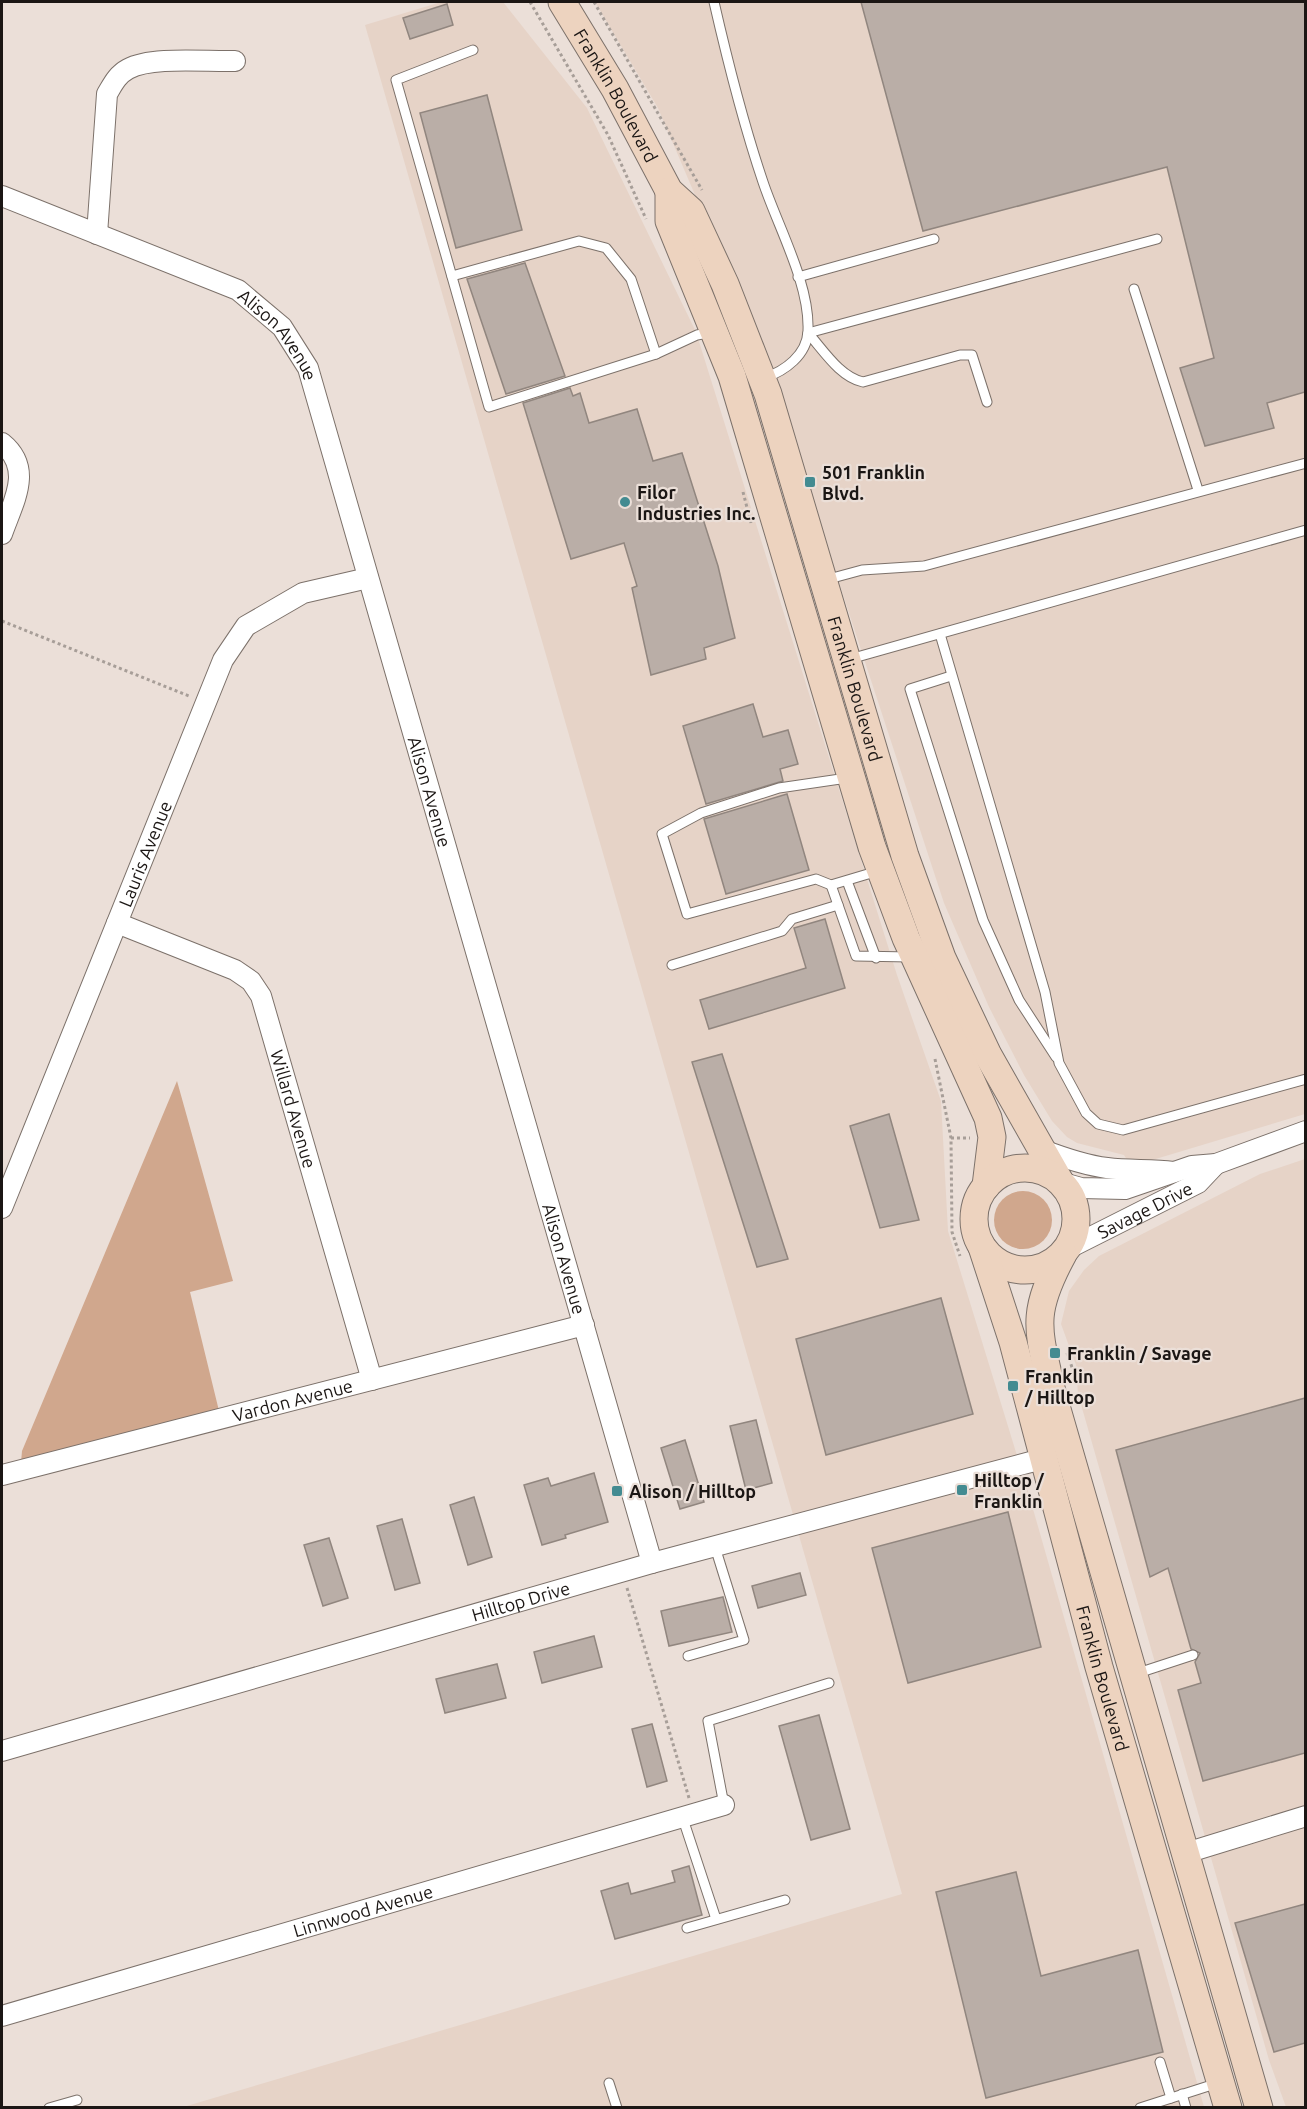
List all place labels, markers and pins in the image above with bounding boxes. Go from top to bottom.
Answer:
place label: 501 Franklin Blvd. [822,462,925,503]
marker: 501 Franklin Blvd. [803,475,817,489]
place label: Filor Industries Inc. [637,482,756,523]
marker: Filor Industries Inc. [618,495,632,509]
place label: Franklin / Savage [1067,1343,1212,1363]
marker: Franklin / Savage [1048,1346,1062,1360]
place label: Franklin / Hilltop [1024,1366,1095,1407]
marker: Franklin / Hilltop [1006,1379,1020,1393]
place label: Hilltop / Franklin [974,1470,1044,1511]
place label: Alison / Hilltop [629,1481,756,1501]
marker: Hilltop / Franklin [955,1483,969,1497]
marker: Alison / Hilltop [610,1484,624,1498]

